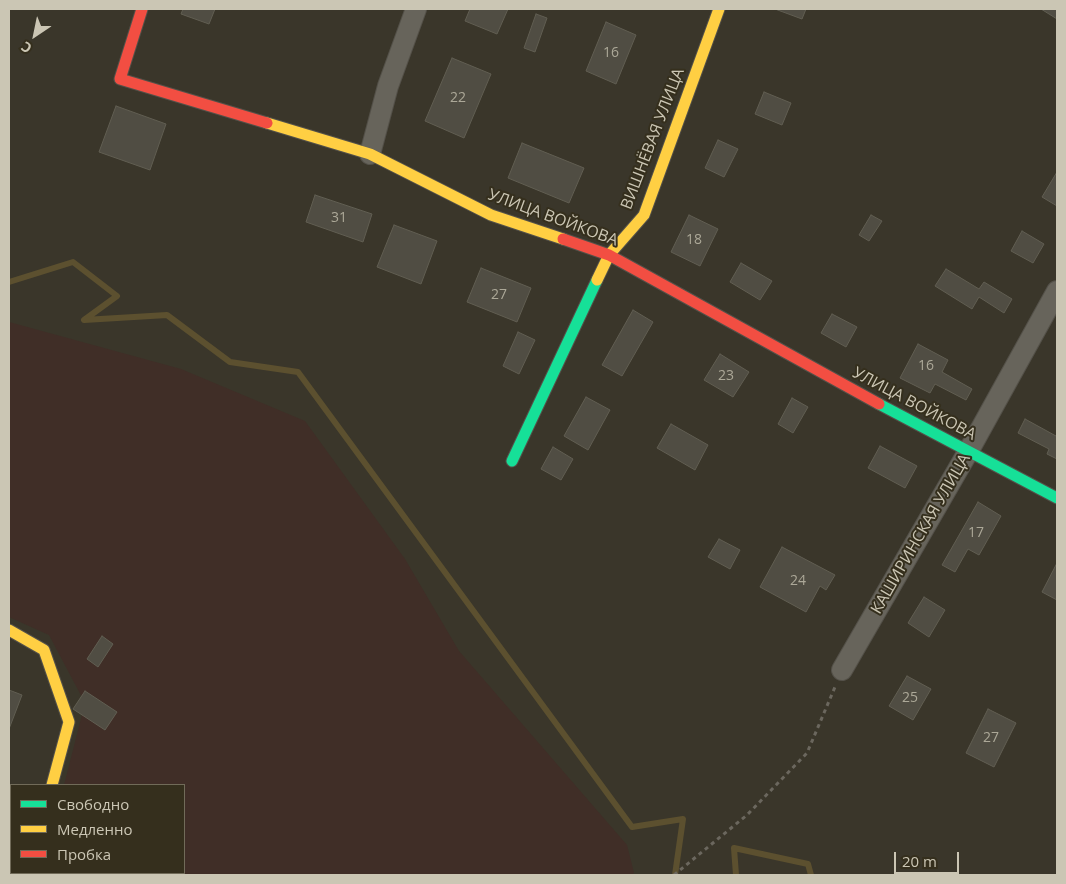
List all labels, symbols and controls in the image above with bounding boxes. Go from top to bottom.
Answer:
north arrow [10,10,60,60]
text: С [17,37,35,58]
house number: 16 [603,45,619,61]
street label: ВИШНЁВАЯ УЛИЦА [617,66,689,212]
house number: 22 [450,90,466,106]
street label: УЛИЦА ВОЙКОВА [485,186,621,250]
house number: 31 [331,210,347,226]
house number: 18 [686,232,702,248]
house number: 27 [491,287,507,303]
house number: 16 [918,358,934,374]
street label: УЛИЦА ВОЙКОВА [849,363,979,445]
house number: 23 [718,368,734,384]
street label: КАШИРИНСКАЯ УЛИЦА [867,451,975,617]
house number: 17 [968,525,984,541]
house number: 24 [790,573,806,589]
house number: 25 [902,690,918,706]
house number: 27 [983,730,999,746]
legend [10,784,185,874]
text: Свободно [57,794,129,814]
text: Медленно [57,819,133,839]
scale bar [896,842,961,874]
text: Пробка [57,844,111,864]
text: 20 m [902,851,937,871]

